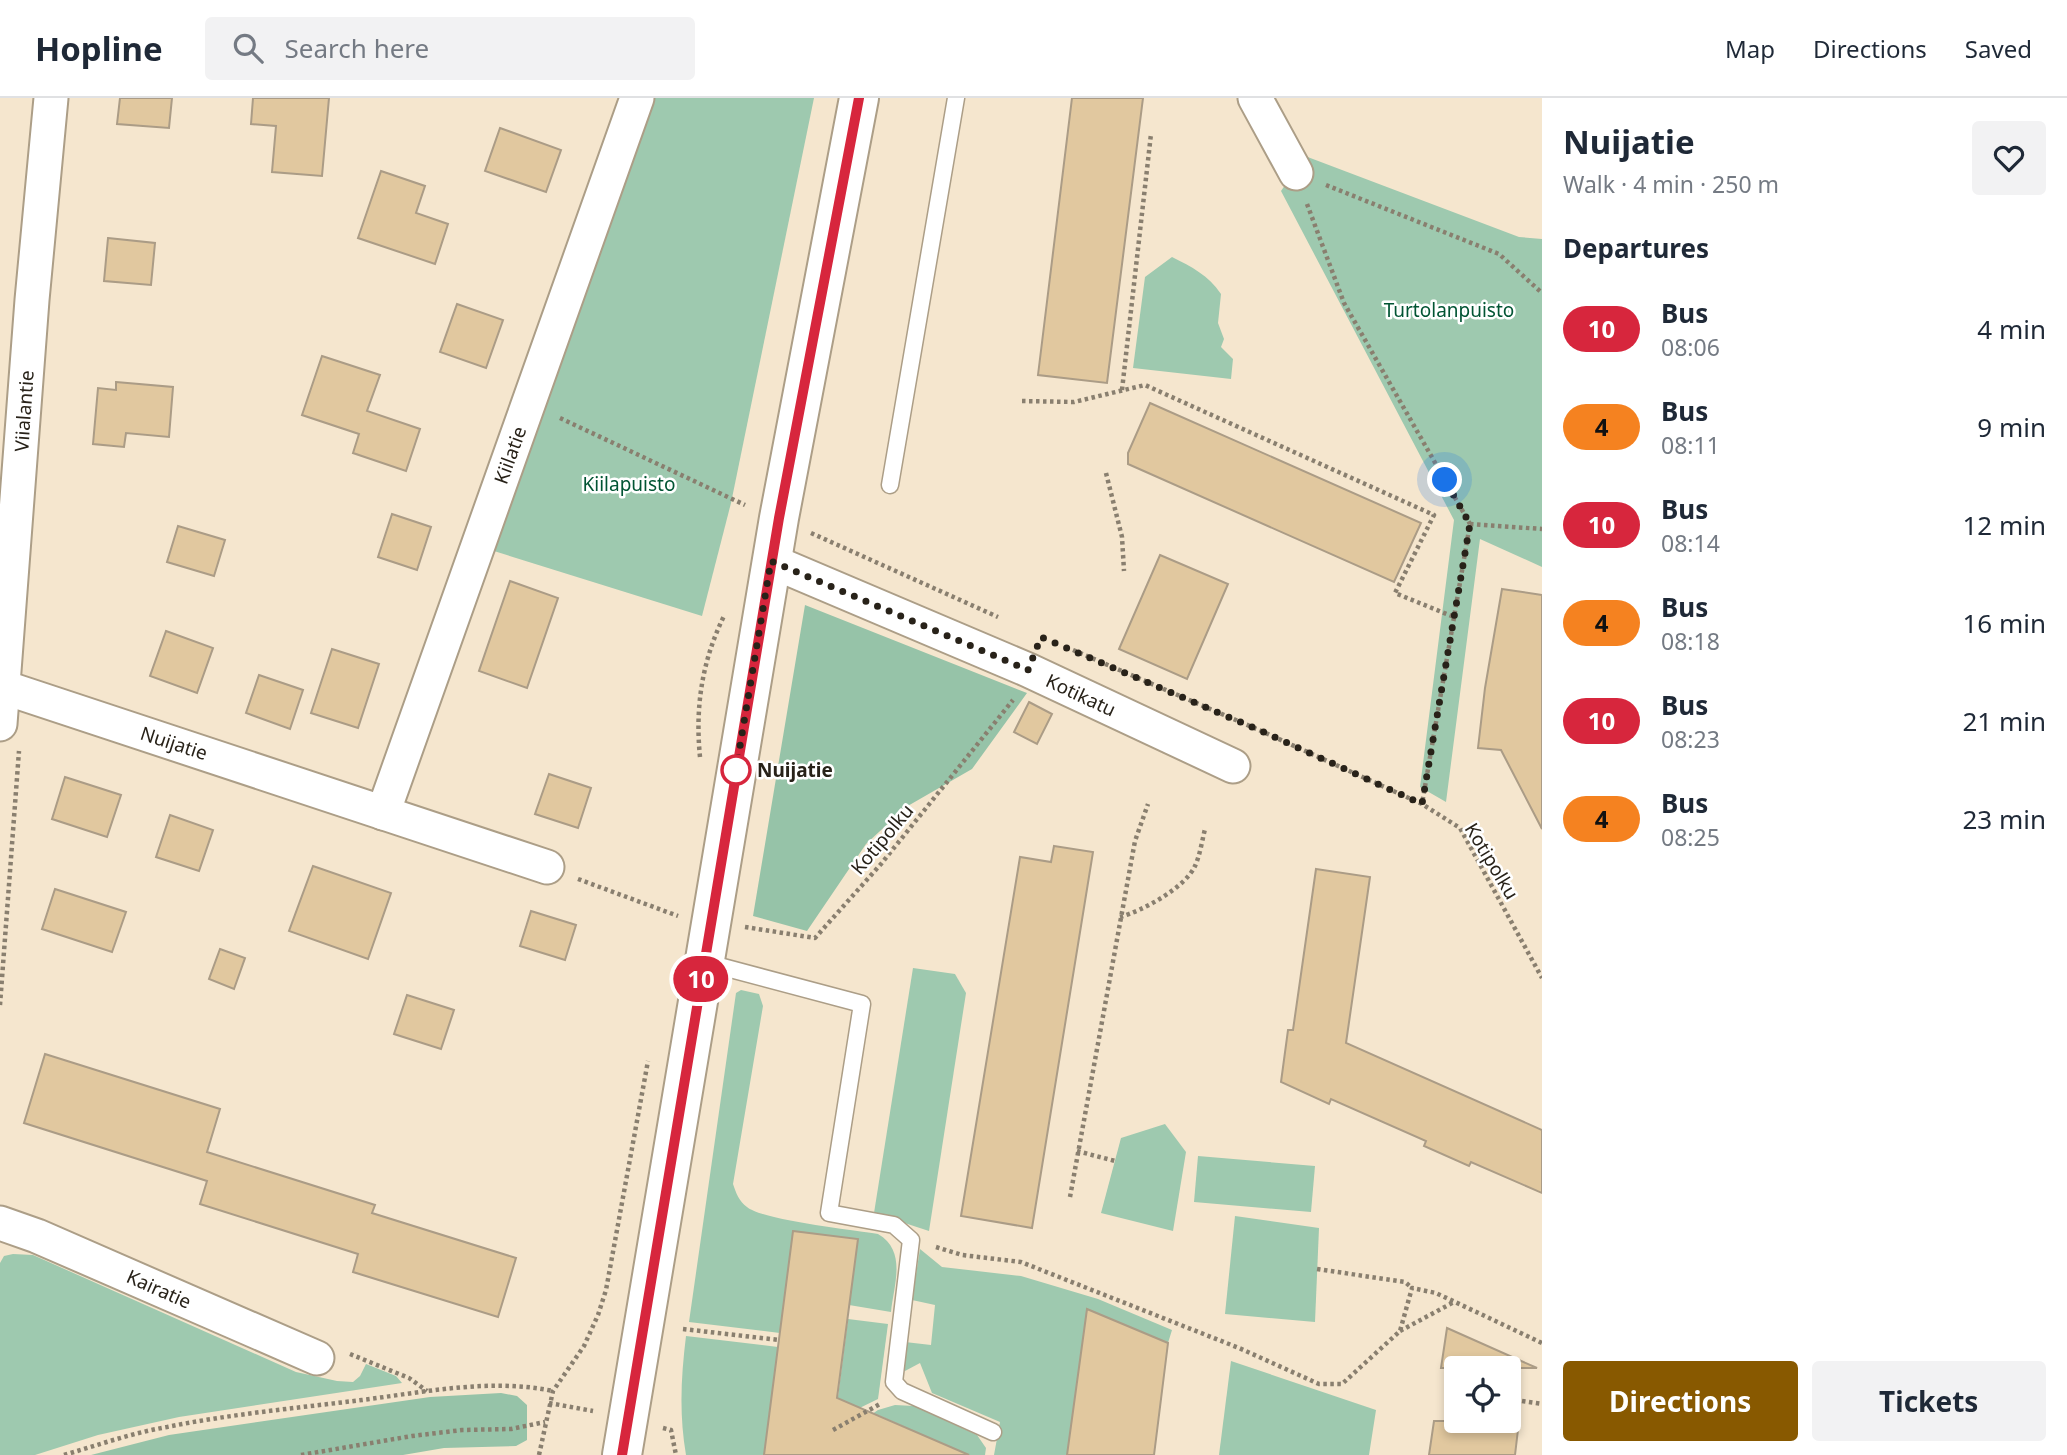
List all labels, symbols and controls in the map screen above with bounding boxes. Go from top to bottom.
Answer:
search box [205,17,695,80]
text: Hopline [35,26,163,71]
icon: search [229,29,267,67]
text: Search here [285,30,429,66]
text: Map [1725,32,1775,65]
text: Directions [1813,32,1927,65]
text: Saved [1965,32,2032,65]
text: Nuijatie [1563,119,1695,164]
button: heart [1972,121,2046,195]
text: Walk · 4 min · 250 m [1563,168,1779,200]
text: Departures [1563,230,1709,266]
text: Bus [1661,295,1708,331]
park label: Turtolanpuisto [1384,297,1514,323]
text: 4 min [1977,311,2046,347]
text: 10 [1588,312,1615,345]
text: 08:06 [1661,331,1720,363]
street label: Viialantie [8,369,40,453]
text: Bus [1661,393,1708,429]
text: 9 min [1977,409,2046,445]
text: 4 [1595,410,1608,443]
street label: Kiilatie [488,423,532,487]
text: 08:11 [1661,429,1720,461]
your location [1427,462,1462,497]
park label: Kiilapuisto [583,471,675,497]
text: Bus [1661,491,1708,527]
text: 12 min [1962,507,2046,543]
text: 10 [1588,508,1615,541]
text: 08:14 [1661,527,1720,559]
text: Bus [1661,589,1708,625]
text: 16 min [1962,605,2046,641]
text: 4 [1595,606,1608,639]
text: 08:18 [1661,625,1720,657]
street label: Kotikatu [1042,667,1120,723]
text: Bus [1661,687,1708,723]
text: 21 min [1962,703,2046,739]
text: 10 [1588,704,1615,737]
street label: Nuijatie [137,720,211,766]
text: 08:23 [1661,723,1720,755]
marker: Nuijatie [721,755,751,785]
place label: Nuijatie [757,757,833,783]
text: Bus [1661,785,1708,821]
street label: Kotipolku [845,798,919,880]
text: 23 min [1962,801,2046,837]
text: 4 [1595,802,1608,835]
street label: Kotipolku [1459,818,1525,904]
text: 08:25 [1661,821,1720,853]
line badge: 10 [670,956,732,1002]
text: 10 [687,962,715,995]
street label: Kairatie [123,1263,195,1315]
map controls [1444,1356,1521,1433]
button: locate [1444,1356,1521,1433]
button: Directions [1563,1361,1798,1441]
button: Tickets [1812,1361,2046,1441]

